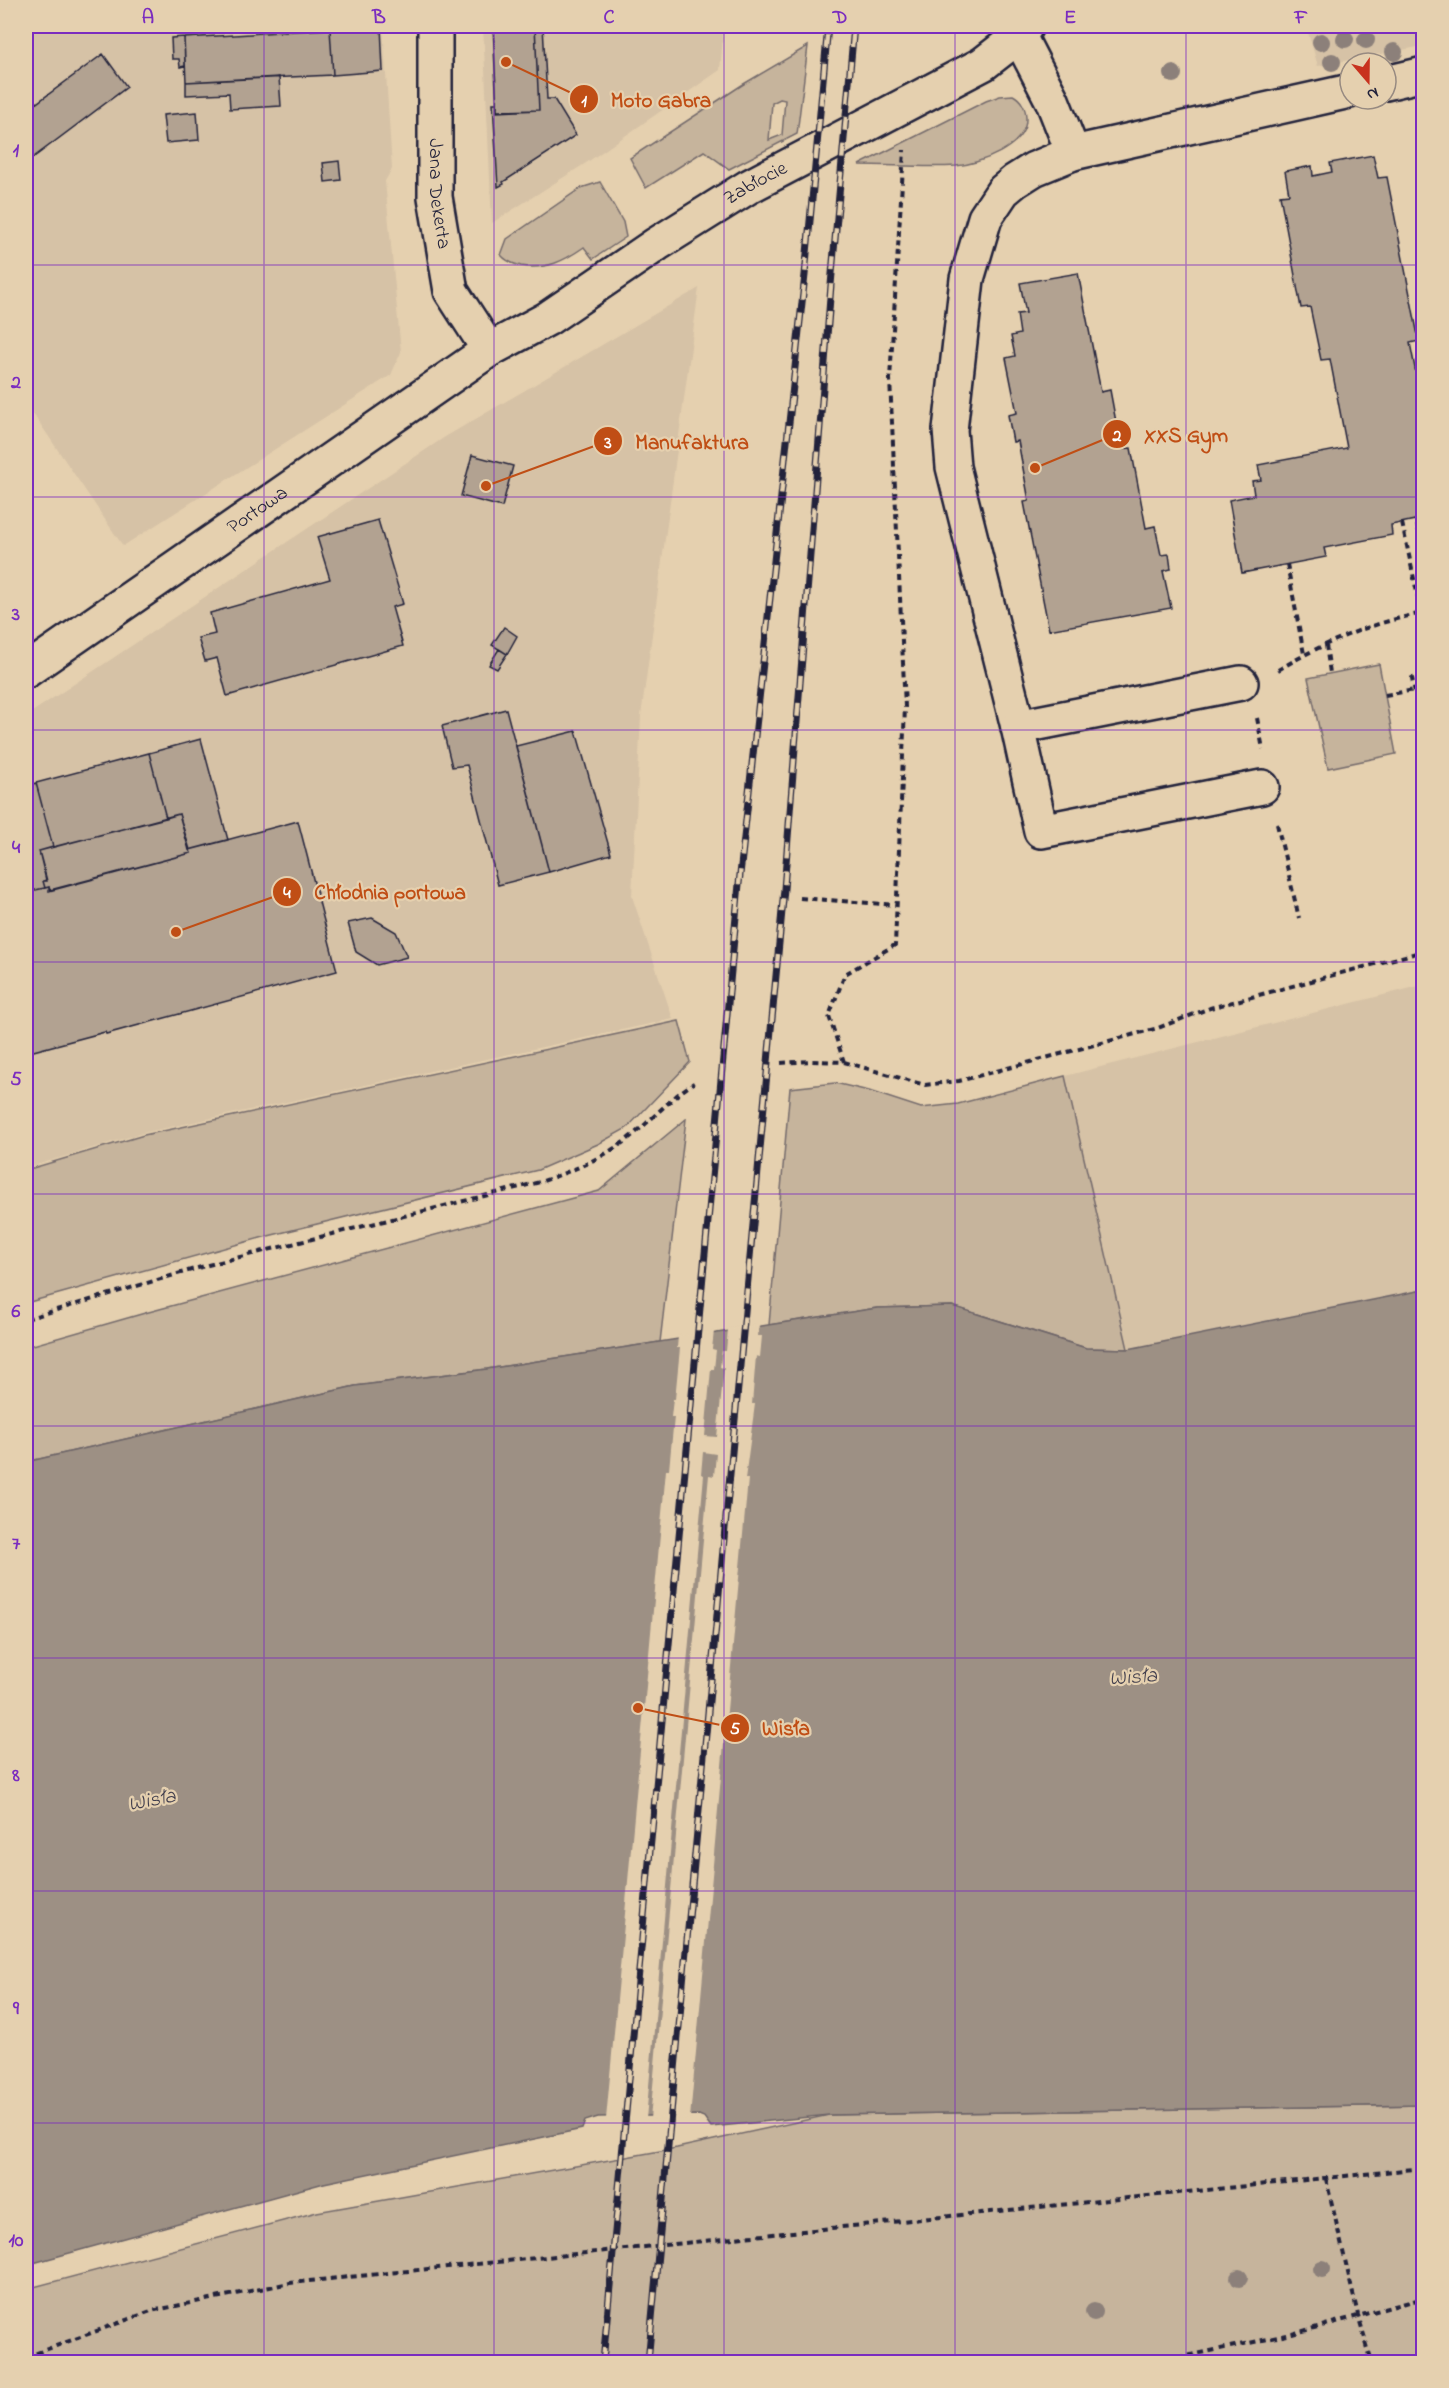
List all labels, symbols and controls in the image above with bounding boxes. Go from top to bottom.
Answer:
text: A [142,4,154,33]
text: B [371,4,386,33]
text: C [604,4,615,33]
text: D [832,4,847,33]
text: E [1064,4,1076,33]
text: F [1294,4,1308,33]
north arrow [1338,51,1398,111]
callout: Moto Gabra [569,80,723,119]
text: N [1363,80,1382,106]
text: Moto Gabra [611,87,711,117]
text: 1 [581,89,587,115]
text: 1 [13,137,20,166]
street label: Jana Dekerta [421,138,458,251]
street label: Zabłocie [718,154,793,213]
text: 2 [10,369,21,398]
callout: XXS Gym [1102,415,1240,454]
callout: Manufaktura [593,422,760,461]
text: XXS Gym [1144,422,1228,454]
text: 2 [1112,424,1122,450]
text: Manufaktura [635,429,749,459]
text: 3 [603,431,612,457]
street label: Portowa [222,479,294,542]
text: 3 [11,601,20,630]
text: 4 [12,834,21,863]
callout: Chłodnia portowa [272,872,478,911]
text: Chłodnia portowa [314,879,466,909]
text: 4 [283,881,291,907]
text: 5 [10,1066,22,1095]
text: 6 [12,1298,21,1327]
text: 7 [12,1530,21,1559]
water label: Wisła [1108,1661,1159,1695]
callout: Wisła [720,1708,821,1747]
text: Wisła [762,1715,810,1745]
text: 5 [730,1717,741,1743]
text: 8 [11,1762,20,1791]
water label: Wisła [126,1782,179,1820]
text: 9 [12,1995,20,2024]
text: 10 [9,2227,24,2256]

